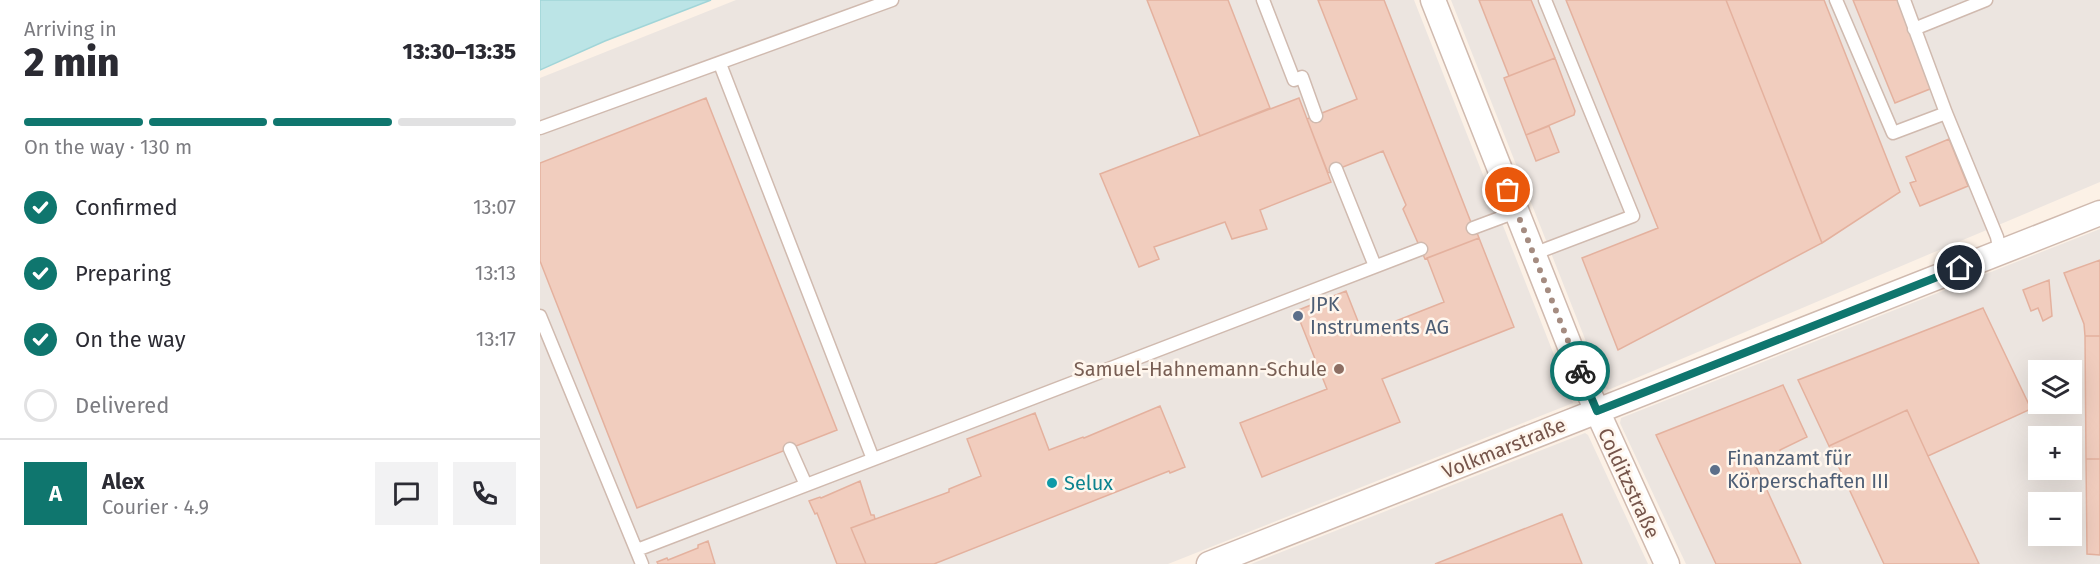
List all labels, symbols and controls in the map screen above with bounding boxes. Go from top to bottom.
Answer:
text: Arriving in [24,17,117,41]
text: 13:30–13:35 [403,38,516,65]
text: 2 min [24,40,120,86]
text: On the way · 130 m [24,135,192,159]
pin [1482,164,1533,215]
icon: bag [1491,173,1524,206]
icon: check [24,191,57,224]
text: Confirmed [75,194,178,221]
text: 13:07 [473,195,516,219]
pin [1934,242,1985,293]
icon: home [1943,251,1976,284]
icon: check [24,257,57,290]
text: Preparing [75,260,171,287]
text: 13:13 [475,261,516,285]
place label: JPK Instruments AG [1310,292,1449,339]
marker: JPK Instruments AG [1291,309,1305,323]
icon: check [24,323,57,356]
text: On the way [75,326,186,353]
text: 13:17 [476,327,516,351]
courier [1550,341,1610,401]
icon: bike [1564,355,1597,388]
place label: Samuel-Hahnemann-Schule [1074,357,1327,381]
map controls [2028,360,2082,546]
button: layers [2028,360,2082,414]
marker: Samuel-Hahnemann-Schule [1332,362,1346,376]
text: Delivered [75,392,170,419]
street label: Volkmarstraße [1439,412,1569,484]
street label: Colditzstraße [1593,424,1665,542]
button: + [2028,426,2082,480]
place label: Finanzamt für Körperschaften III [1727,446,1889,493]
button: chat [375,462,438,525]
button: phone [453,462,516,525]
marker: Finanzamt für Körperschaften III [1708,463,1722,477]
text: Alex [102,468,145,495]
place label: Selux [1064,471,1113,495]
marker: Selux [1045,476,1059,490]
text: A [49,480,62,507]
button: − [2028,492,2082,546]
text: Courier · 4.9 [102,495,209,519]

